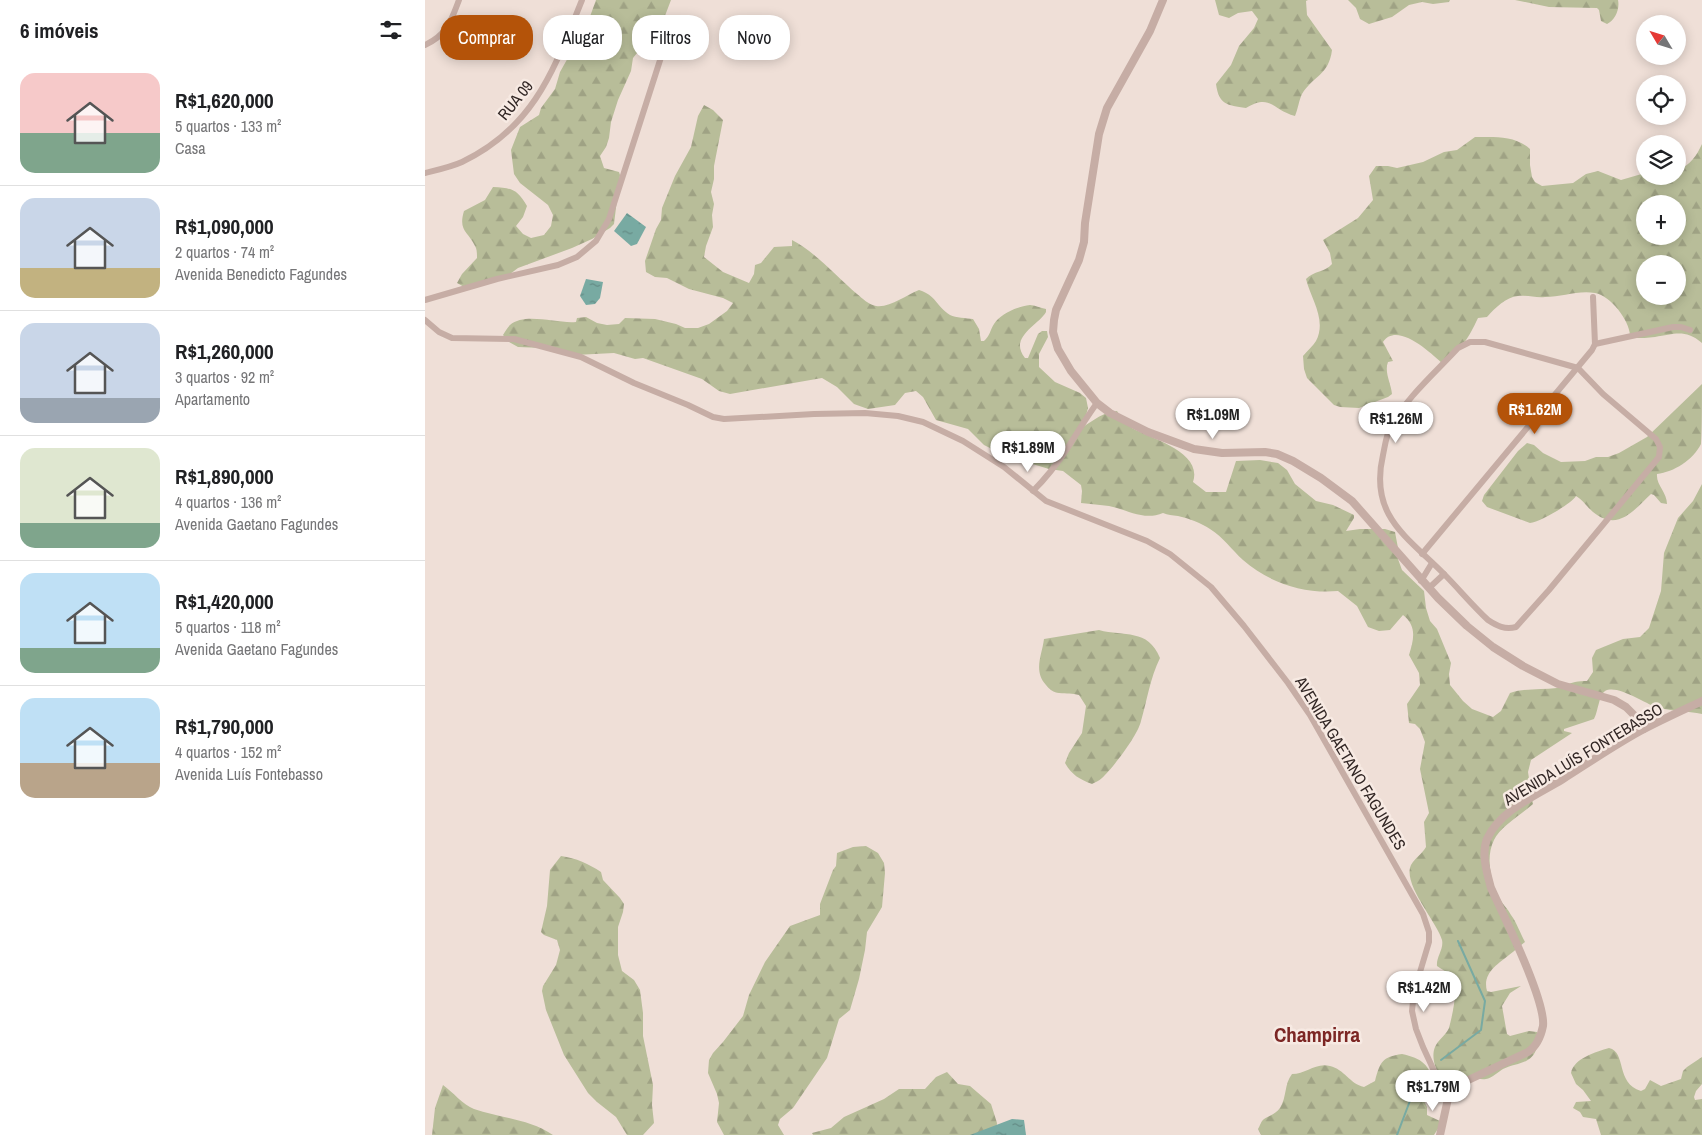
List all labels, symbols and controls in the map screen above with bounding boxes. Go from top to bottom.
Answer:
chip: Comprar [440,15,533,60]
chip: Alugar [543,15,622,60]
chip: Filtros [632,15,709,60]
chip: Novo [719,15,790,60]
north arrow [1636,15,1686,65]
map controls [1636,15,1686,305]
text: 6 imóveis [20,16,99,45]
icon: filters [377,16,405,44]
button: locate [1636,75,1686,125]
street label: RUA 09 [492,76,538,124]
text: R$1,620,000 [175,86,274,115]
icon: home [60,93,120,153]
text: 5 quartos · 133 m² [175,115,281,137]
button: layers [1636,135,1686,185]
text: Casa [175,137,206,159]
button: + [1636,195,1686,245]
text: R$1,090,000 [175,212,274,241]
icon: home [60,218,120,278]
text: 2 quartos · 74 m² [175,241,274,263]
button: − [1636,255,1686,305]
text: Avenida Benedicto Fagundes [175,263,347,285]
text: R$1,260,000 [175,337,274,366]
icon: home [60,343,120,403]
text: 3 quartos · 92 m² [175,366,274,388]
text: Apartamento [175,388,250,410]
pin: R$1.62M [1489,392,1581,435]
pin: R$1.09M [1167,398,1259,440]
text: R$1.62M [1508,398,1562,420]
pin: R$1.26M [1350,402,1442,444]
text: R$1.09M [1186,403,1240,425]
text: R$1.26M [1369,407,1423,429]
pin: R$1.89M [982,430,1074,473]
text: R$1.89M [1001,436,1055,458]
text: R$1,890,000 [175,462,274,491]
icon: home [60,468,120,528]
text: 4 quartos · 136 m² [175,491,281,513]
text: Avenida Gaetano Fagundes [175,513,338,535]
text: R$1,420,000 [175,587,274,616]
icon: home [60,593,120,653]
text: 5 quartos · 118 m² [175,616,281,638]
text: Avenida Gaetano Fagundes [175,638,338,660]
street label: AVENIDA GAETANO FAGUNDES [1290,671,1412,854]
street label: AVENIDA LUÍS FONTEBASSO [1498,698,1667,811]
text: R$1,790,000 [175,712,274,741]
icon: home [60,718,120,778]
text: 4 quartos · 152 m² [175,741,281,763]
text: Avenida Luís Fontebasso [175,763,323,785]
pin: R$1.42M [1378,970,1470,1013]
text: R$1.42M [1397,976,1451,998]
district label: Champirra [1274,1020,1360,1049]
pin: R$1.79M [1387,1070,1479,1112]
text: R$1.79M [1406,1075,1460,1097]

